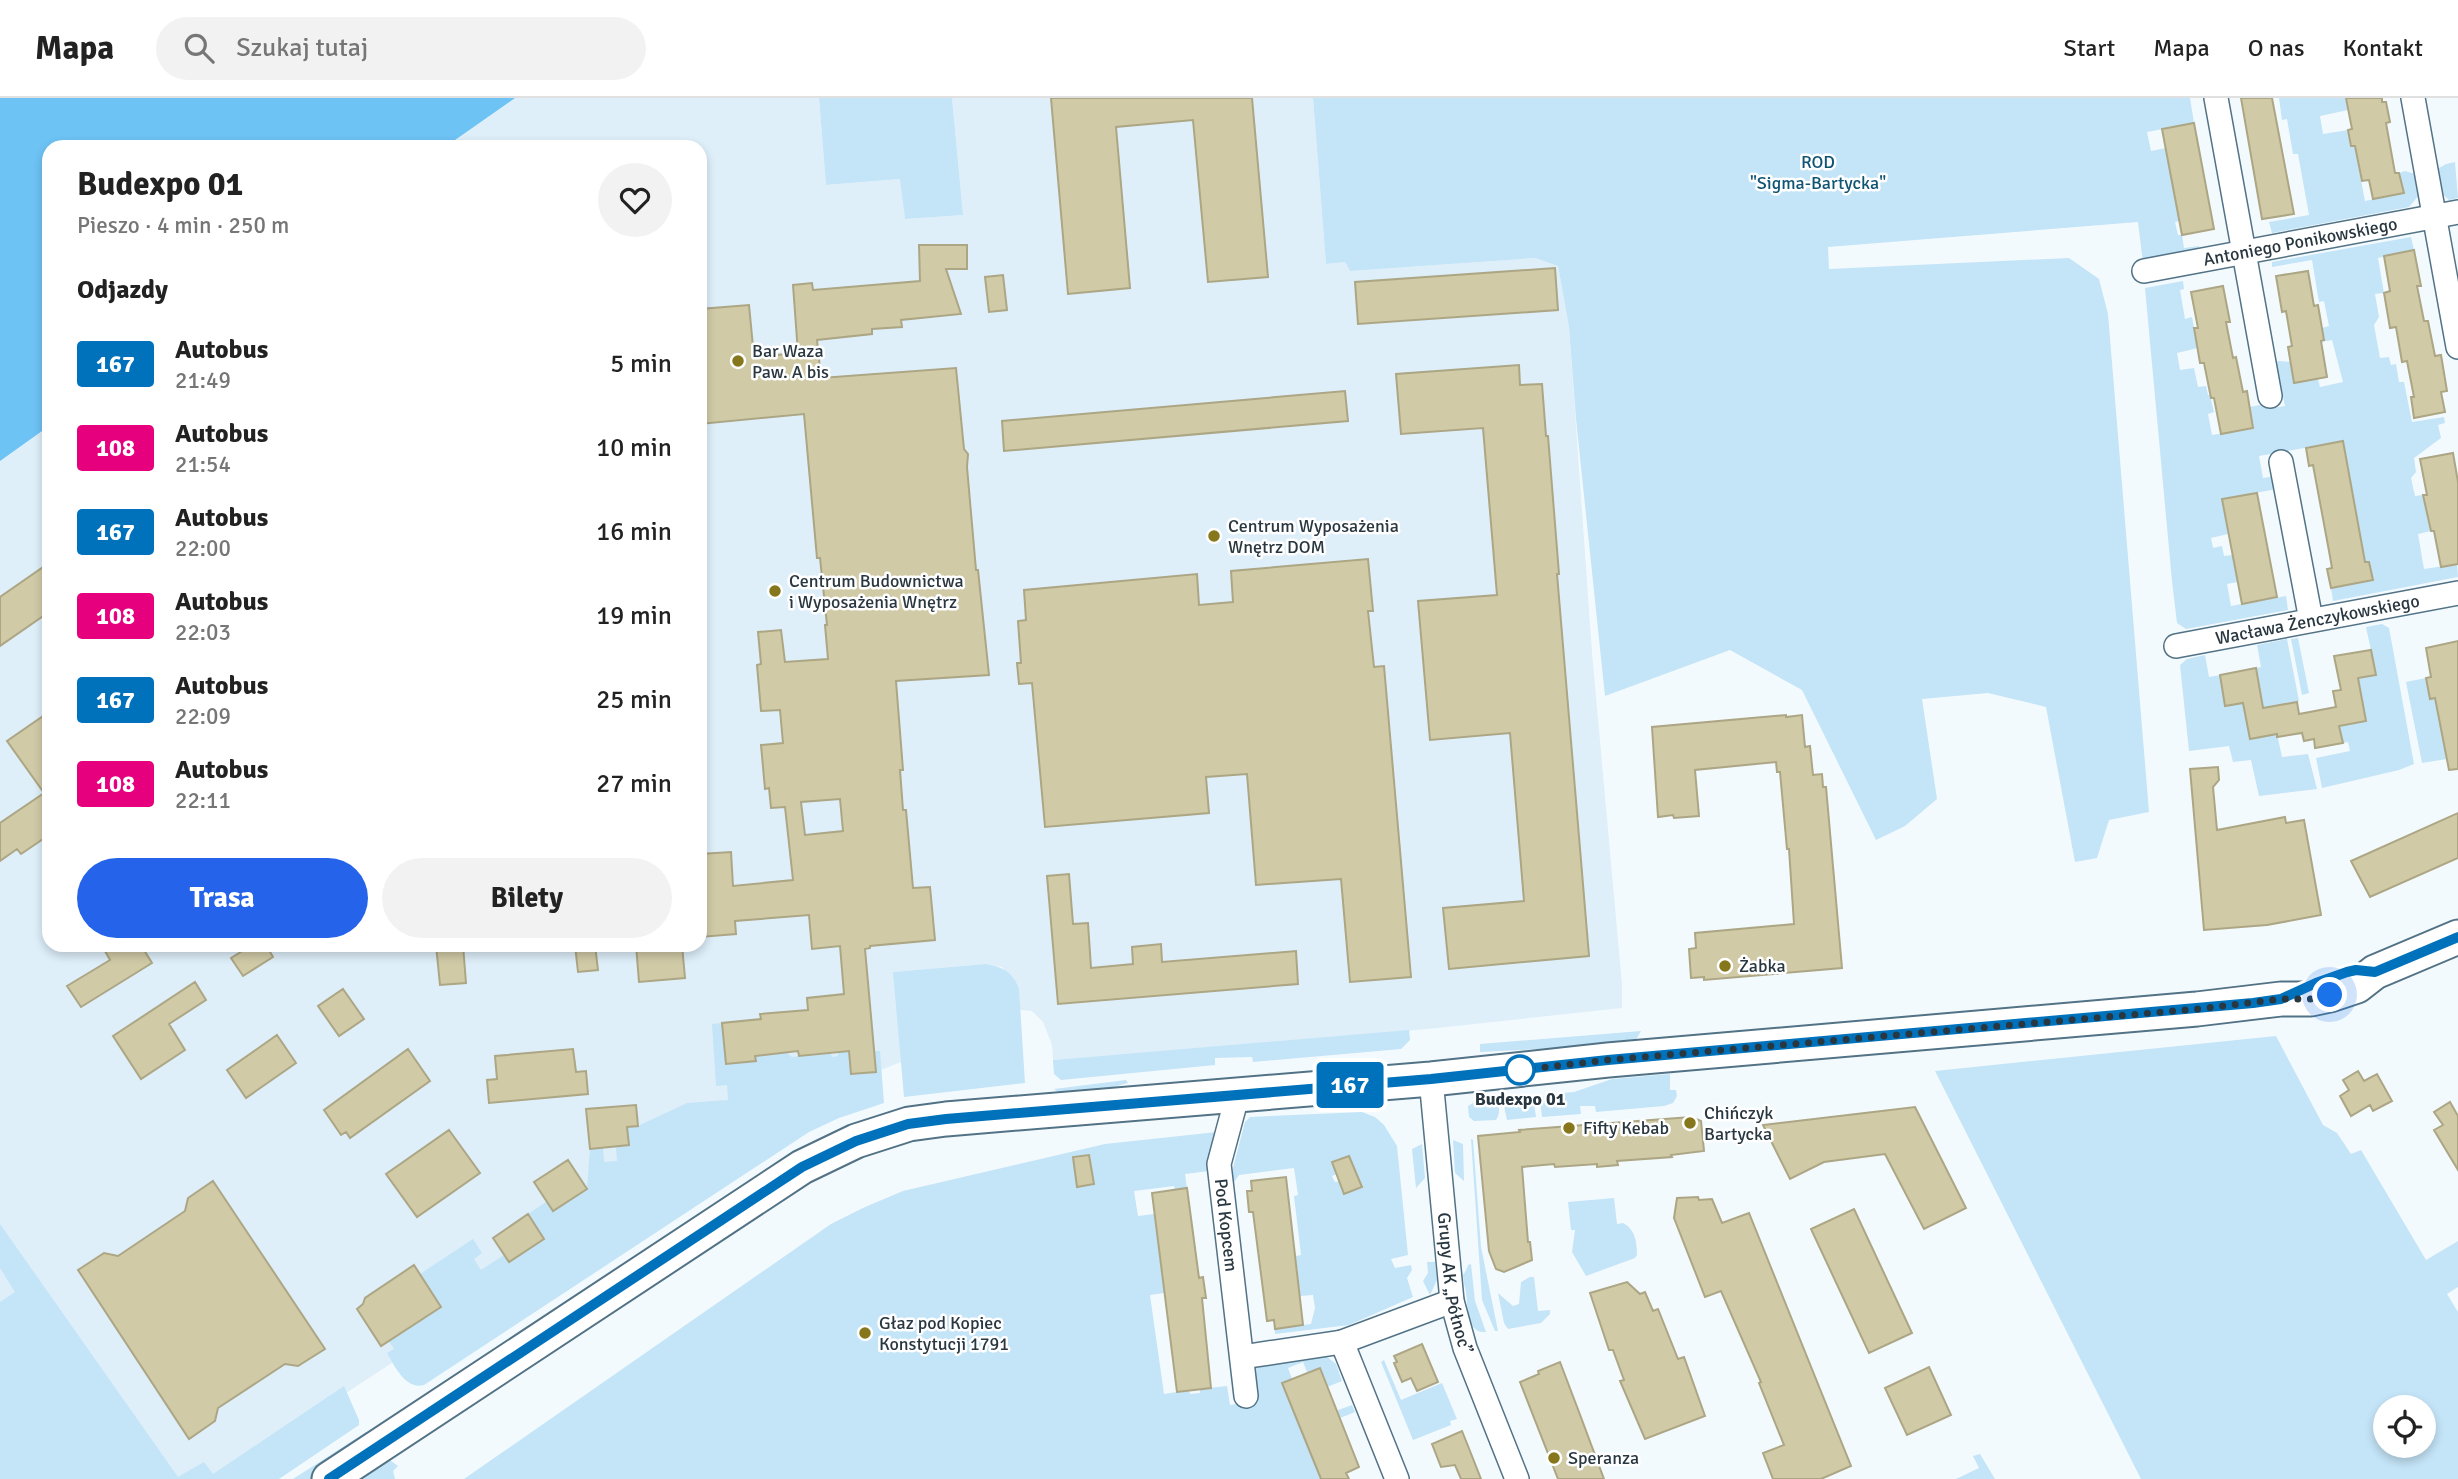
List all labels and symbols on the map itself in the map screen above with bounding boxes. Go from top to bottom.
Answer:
park label: ROD "Sigma-Bartycka" [1750,151,1886,194]
street label: Antoniego Ponikowskiego [2201,213,2399,271]
place label: Bar Waza Paw. A bis [752,340,829,383]
marker: Bar Waza Paw. A bis [730,353,746,369]
place label: Centrum Wyposażenia Wnętrz DOM [1228,515,1399,558]
marker: Centrum Wyposażenia Wnętrz DOM [1206,528,1222,544]
place label: Centrum Budownictwa i Wyposażenia Wnętrz [789,570,964,613]
marker: Centrum Budownictwa i Wyposażenia Wnętrz [767,583,783,599]
street label: Wacława Żenczykowskiego [2214,589,2421,649]
place label: Żabka [1739,955,1786,977]
marker: Żabka [1717,958,1733,974]
your location [2312,977,2347,1012]
marker: Budexpo 01 [1505,1055,1535,1085]
line badge: 167 [1310,1062,1390,1108]
place label: Budexpo 01 [1475,1088,1566,1110]
place label: Chińczyk Bartycka [1704,1102,1773,1145]
marker: Chińczyk Bartycka [1682,1115,1698,1131]
place label: Fifty Kebab [1583,1117,1669,1139]
marker: Fifty Kebab [1561,1120,1577,1136]
street label: Pod Kopcem [1210,1177,1242,1273]
street label: Grupy AK „Północ” [1433,1211,1477,1358]
place label: Głaz pod Kopiec Konstytucji 1791 [879,1312,1009,1355]
marker: Głaz pod Kopiec Konstytucji 1791 [857,1325,873,1341]
place label: Speranza [1568,1447,1639,1469]
marker: Speranza [1546,1450,1562,1466]

